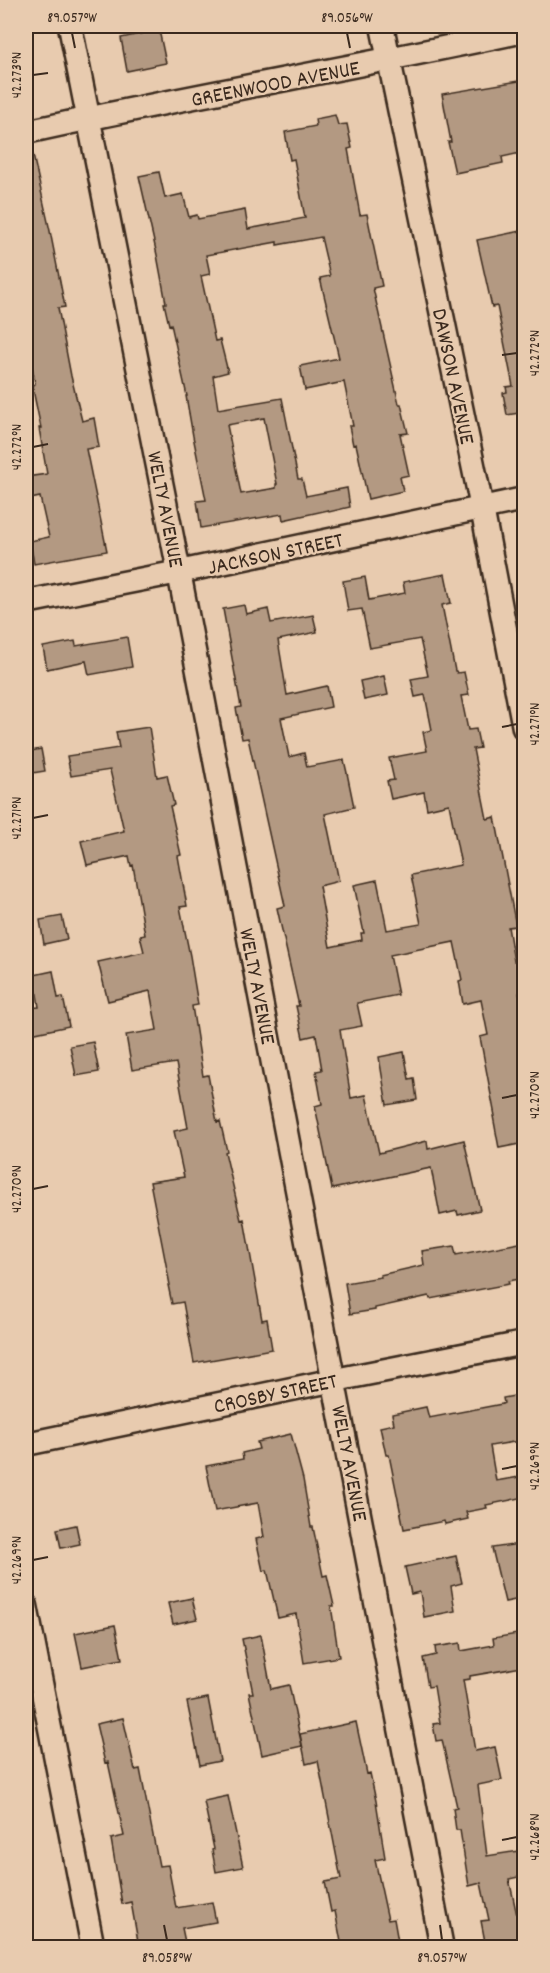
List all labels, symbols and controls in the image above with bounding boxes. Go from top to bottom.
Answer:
text: 89.057°W [47,8,97,30]
text: 89.056°W [321,8,373,30]
text: 42.273°N [7,52,29,98]
street label: GREENWOOD AVENUE [189,54,363,117]
street label: DAWSON AVENUE [422,306,481,448]
text: 42.272°N [525,330,547,376]
text: 42.272°N [7,424,29,470]
street label: WELTY AVENUE [137,449,190,570]
street label: JACKSON STREET [205,526,346,585]
text: 42.271°N [525,702,547,746]
text: 42.271°N [7,796,29,840]
street label: WELTY AVENUE [229,926,282,1047]
text: 42.270°N [525,1071,547,1119]
text: 42.270°N [7,1165,29,1213]
street label: CROSBY STREET [211,1367,340,1424]
street label: WELTY AVENUE [321,1403,374,1524]
text: 42.269°N [525,1442,547,1490]
text: 42.269°N [7,1536,29,1584]
text: 42.268°N [525,1813,547,1861]
text: 89.058°W [142,1948,192,1970]
text: 89.057°W [417,1948,467,1970]

